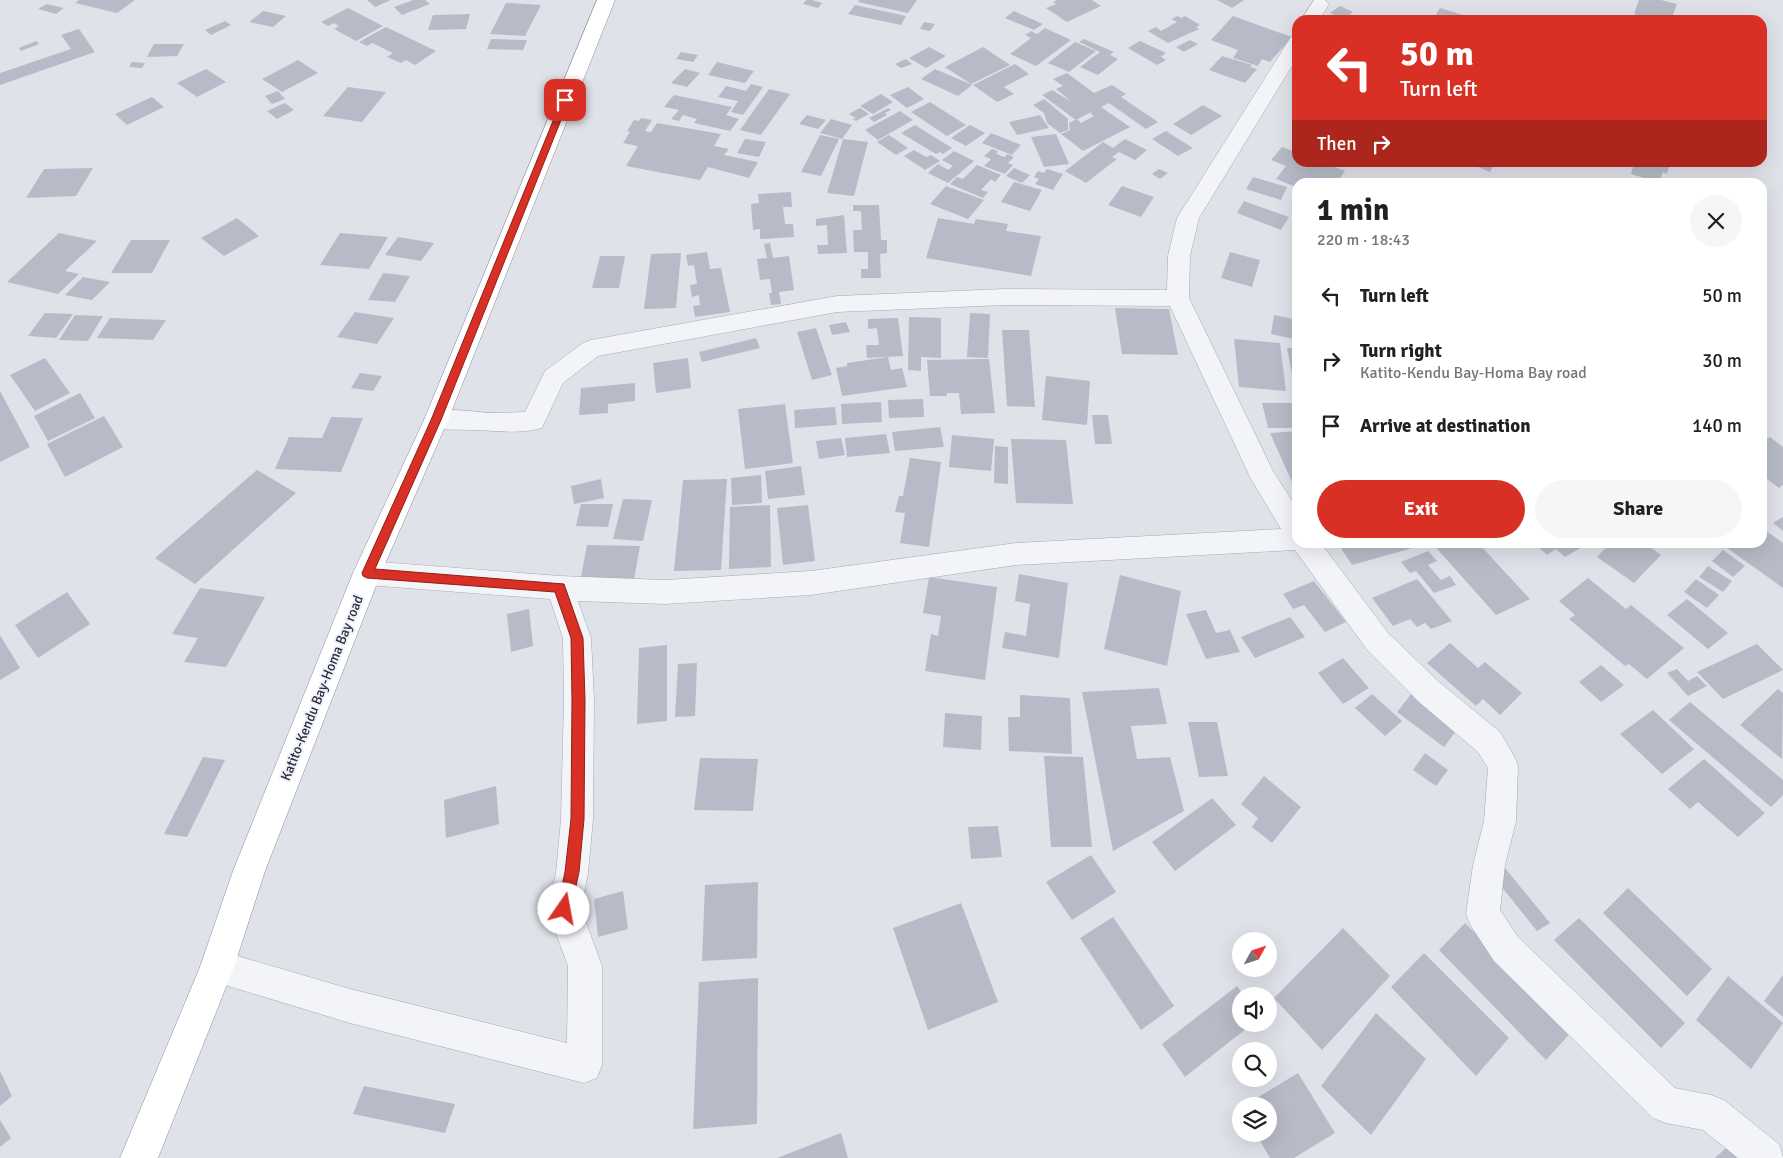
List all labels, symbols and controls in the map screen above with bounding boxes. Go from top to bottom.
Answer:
text: 50 m [1400,32,1474,75]
icon: left [1317,35,1382,100]
text: Turn left [1400,75,1478,102]
pin [544,79,586,121]
icon: arrive [551,86,579,114]
icon: right [1367,130,1395,158]
text: Then [1317,132,1357,156]
text: 1 min [1317,192,1389,229]
button: close [1690,195,1742,247]
text: 220 m · 18:43 [1317,230,1410,250]
icon: left [1317,282,1345,310]
text: Turn left [1360,284,1429,308]
text: 50 m [1702,284,1742,308]
text: Turn right [1360,339,1442,363]
icon: right [1317,347,1345,375]
text: 30 m [1702,349,1742,373]
text: Katito-Kendu Bay-Homa Bay road [1360,363,1587,383]
icon: arrive [1317,412,1345,440]
text: Arrive at destination [1360,414,1531,438]
text: 140 m [1692,414,1742,438]
button: Exit [1317,480,1525,538]
button: Share [1535,480,1742,538]
street label: Katito-Kendu Bay-Homa Bay road [277,593,367,783]
position arrow [537,882,589,934]
north arrow [1232,932,1278,978]
map controls [1232,932,1277,1142]
button: sound [1232,987,1277,1032]
button: search [1232,1042,1277,1087]
button: layers [1232,1097,1277,1142]

